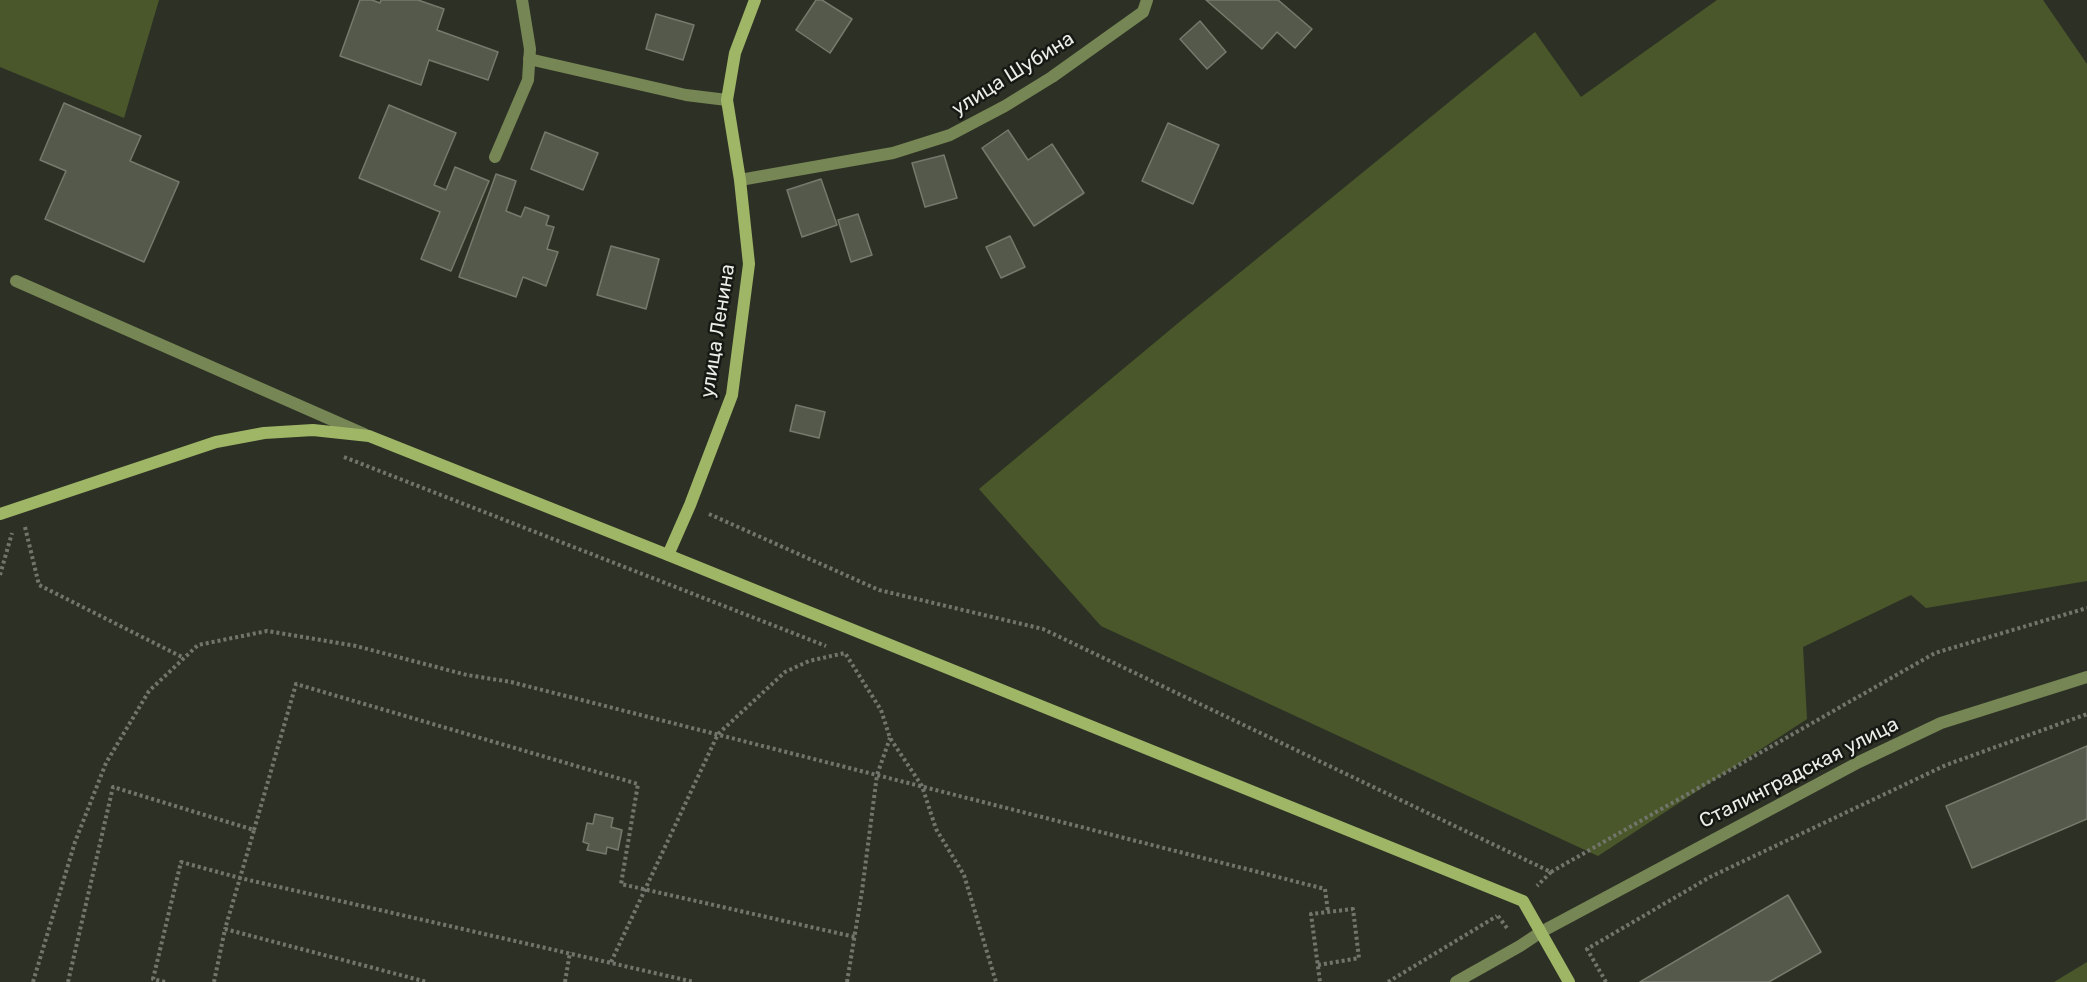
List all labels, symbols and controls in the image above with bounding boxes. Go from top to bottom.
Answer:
street label: улица Шубина [947,27,1079,121]
street label: улица Ленина [696,262,740,400]
street label: Сталинградская улица [1695,712,1903,834]

